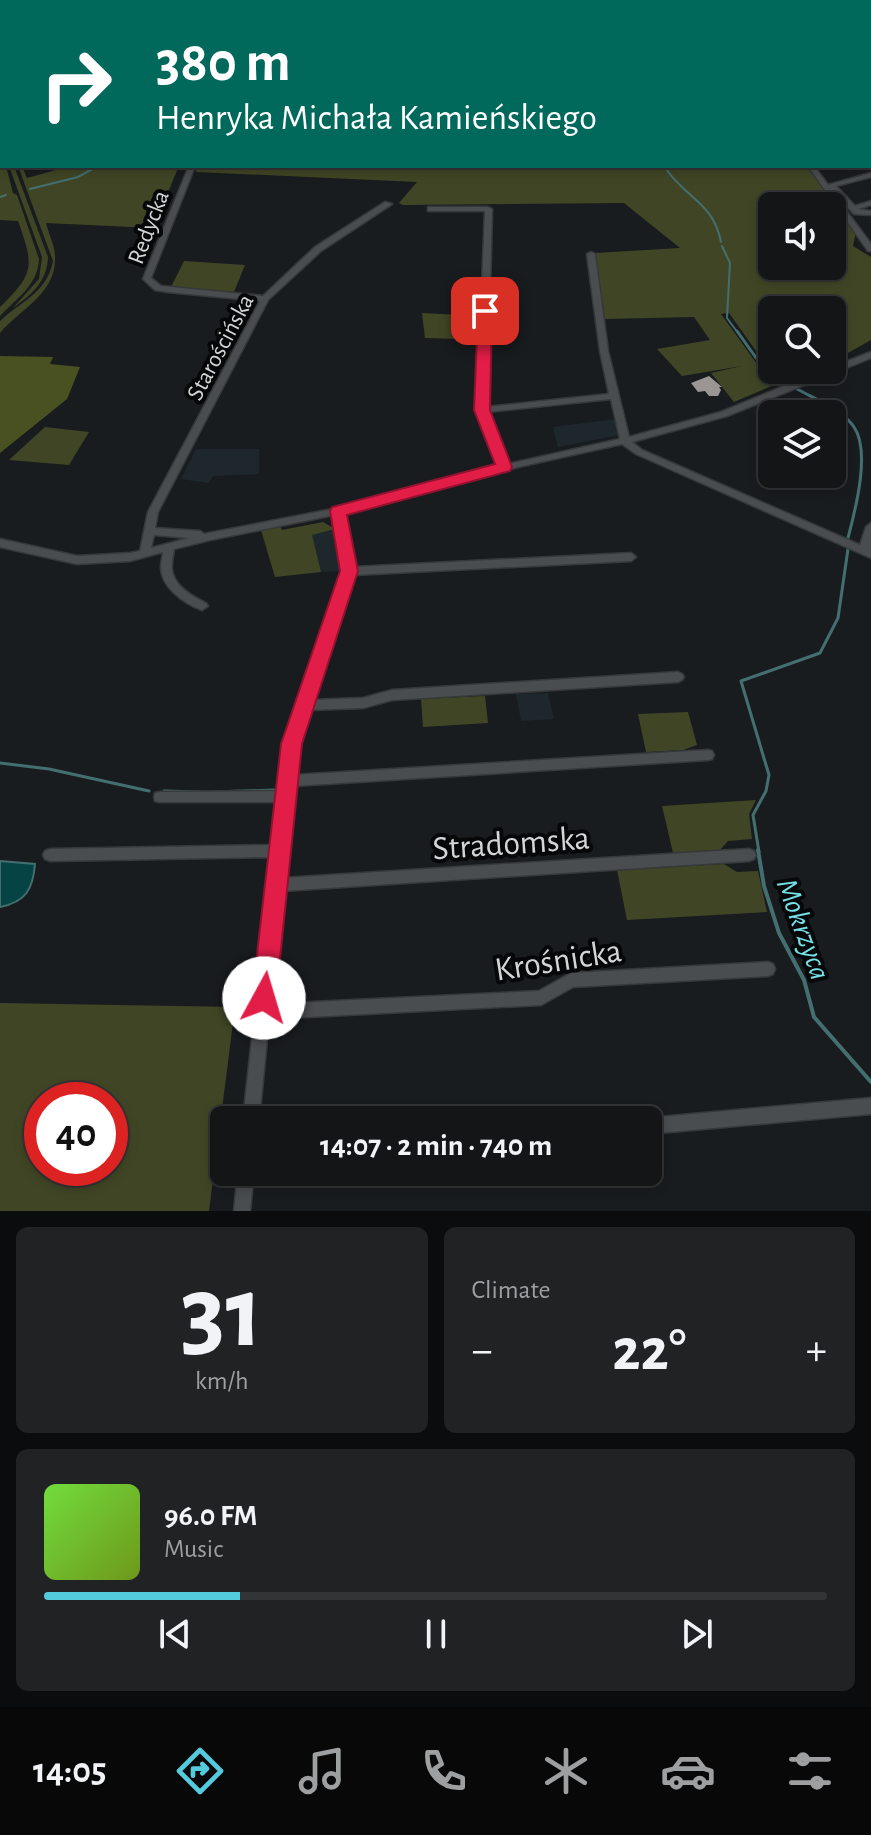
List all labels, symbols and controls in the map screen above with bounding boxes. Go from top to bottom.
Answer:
icon: right [24,32,128,136]
text: 380 m [156,35,291,91]
text: Henryka Michała Kamieńskiego [156,100,597,136]
street label: Redycka [124,187,174,267]
map controls [758,192,846,488]
button: sound [758,192,846,280]
pin [451,277,519,345]
icon: arrive [463,289,507,333]
street label: Starościńska [183,291,259,404]
button: search [758,296,846,384]
button: layers [758,400,846,488]
street label: Stradomska [431,822,591,866]
water label: Mokrzyca [771,875,835,984]
street label: Krośnicka [493,934,624,988]
position arrow [222,956,306,1040]
speed limit sign: 40 [24,1082,128,1186]
text: 14:07 · 2 min · 740 m [320,1131,552,1161]
text: 31 [181,1262,263,1366]
text: Climate [472,1277,550,1303]
text: 22° [612,1321,686,1381]
text: − [472,1329,493,1373]
text: + [806,1329,827,1373]
text: km/h [195,1368,249,1394]
text: 96.0 FM [164,1501,257,1531]
text: Music [164,1536,223,1562]
icon: previous [153,1612,197,1656]
icon: pause [414,1612,458,1656]
icon: next [675,1612,719,1656]
icon: directions [172,1743,228,1799]
icon: music [294,1743,350,1799]
icon: phone [416,1743,472,1799]
icon: climate [538,1743,594,1799]
icon: car [660,1743,716,1799]
icon: filters [782,1743,838,1799]
text: 14:05 [33,1753,107,1789]

